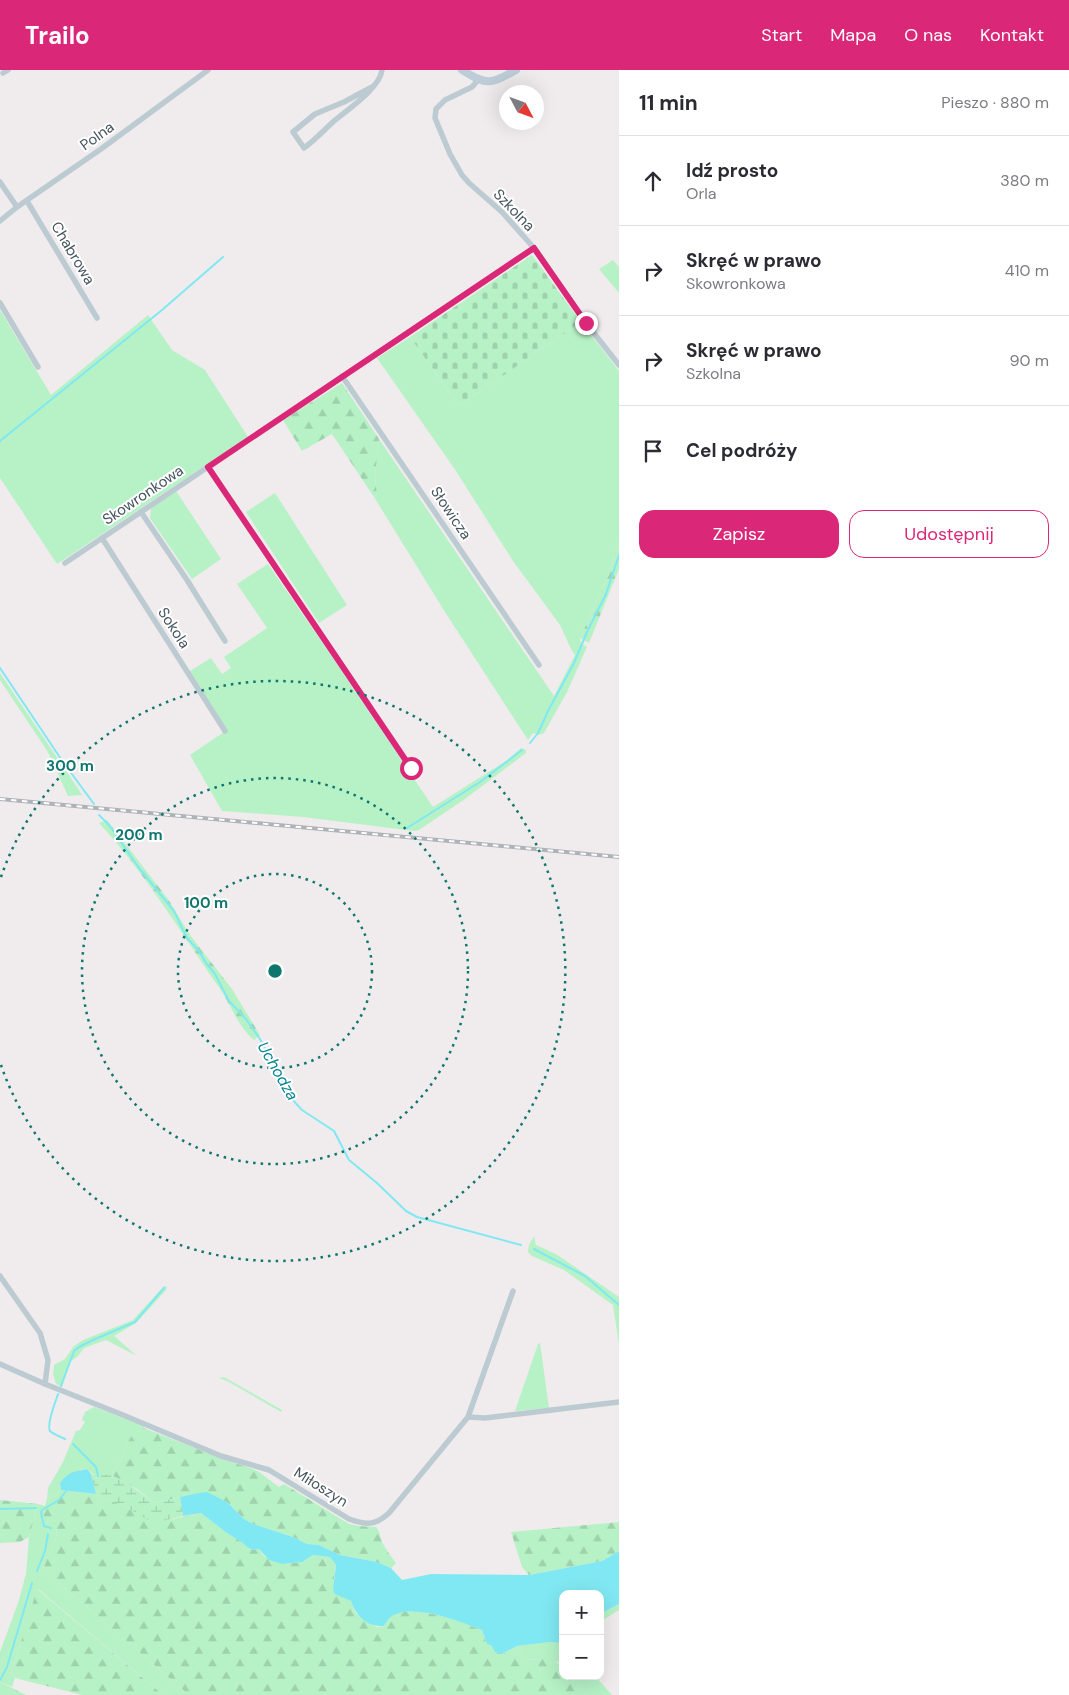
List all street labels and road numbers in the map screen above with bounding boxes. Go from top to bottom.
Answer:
street label: Polna [76,117,118,155]
street label: Szkolna [489,184,539,236]
street label: Chabrowa [46,218,100,288]
street label: Skowronkowa [99,461,187,529]
street label: Słowicza [426,483,476,543]
street label: Sokola [153,604,195,652]
street label: Miłoszyn [290,1463,352,1511]

